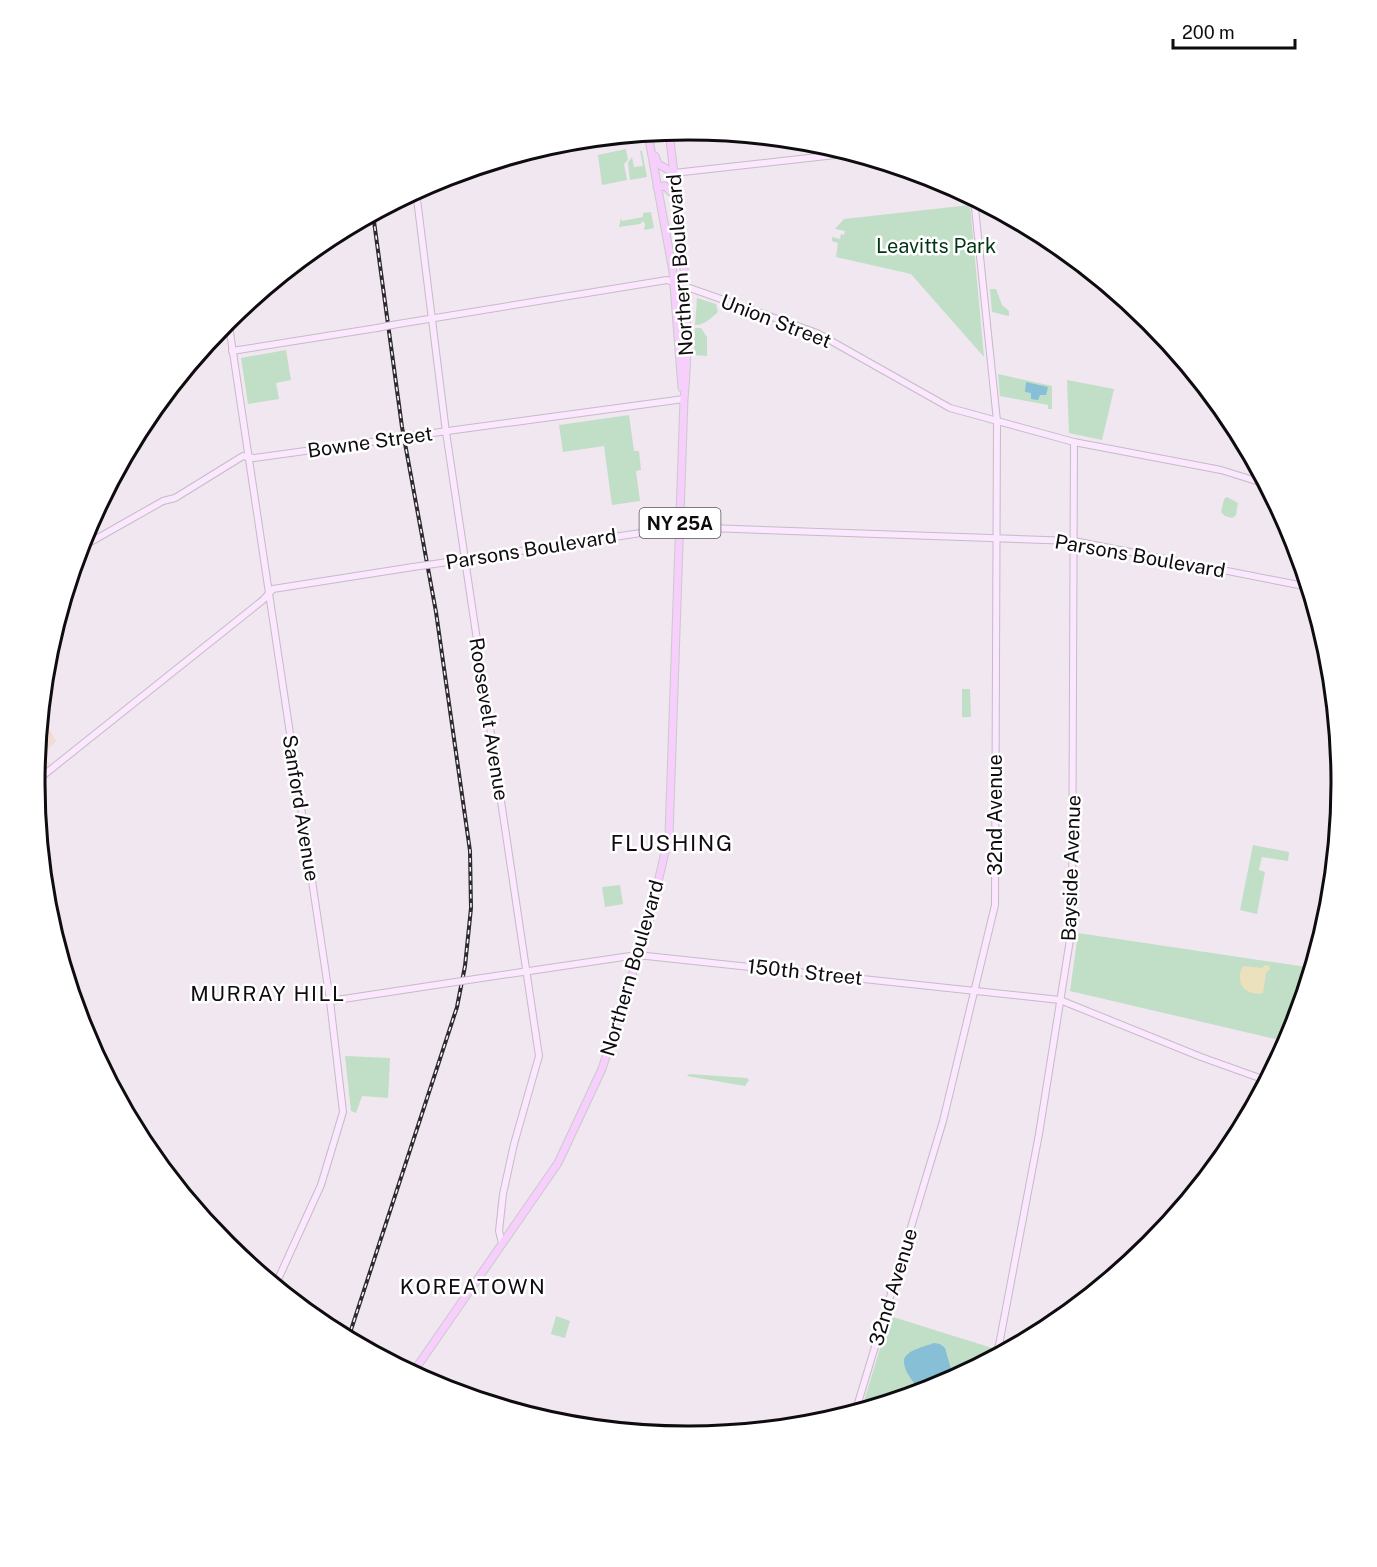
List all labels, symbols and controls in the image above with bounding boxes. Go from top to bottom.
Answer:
scale bar [1173,12,1294,50]
text: 200 m [1182,22,1235,43]
street label: Northern Boulevard [662,173,698,357]
park label: Leavitts Park [876,234,996,258]
street label: Union Street [717,289,835,353]
street label: Bowne Street [306,421,434,463]
road number: NY 25A [640,508,720,538]
street label: Parsons Boulevard [444,524,618,574]
street label: Parsons Boulevard [1053,529,1227,583]
street label: Roosevelt Avenue [464,636,514,802]
street label: Sanford Avenue [278,733,324,883]
street label: 32nd Avenue [983,754,1007,876]
street label: Bayside Avenue [1056,794,1086,942]
district label: FLUSHING [610,830,734,856]
street label: Northern Boulevard [595,877,669,1059]
street label: 150th Street [746,954,864,990]
district label: MURRAY HILL [190,981,346,1006]
street label: 32nd Avenue [864,1225,922,1349]
district label: KOREATOWN [400,1274,546,1299]

